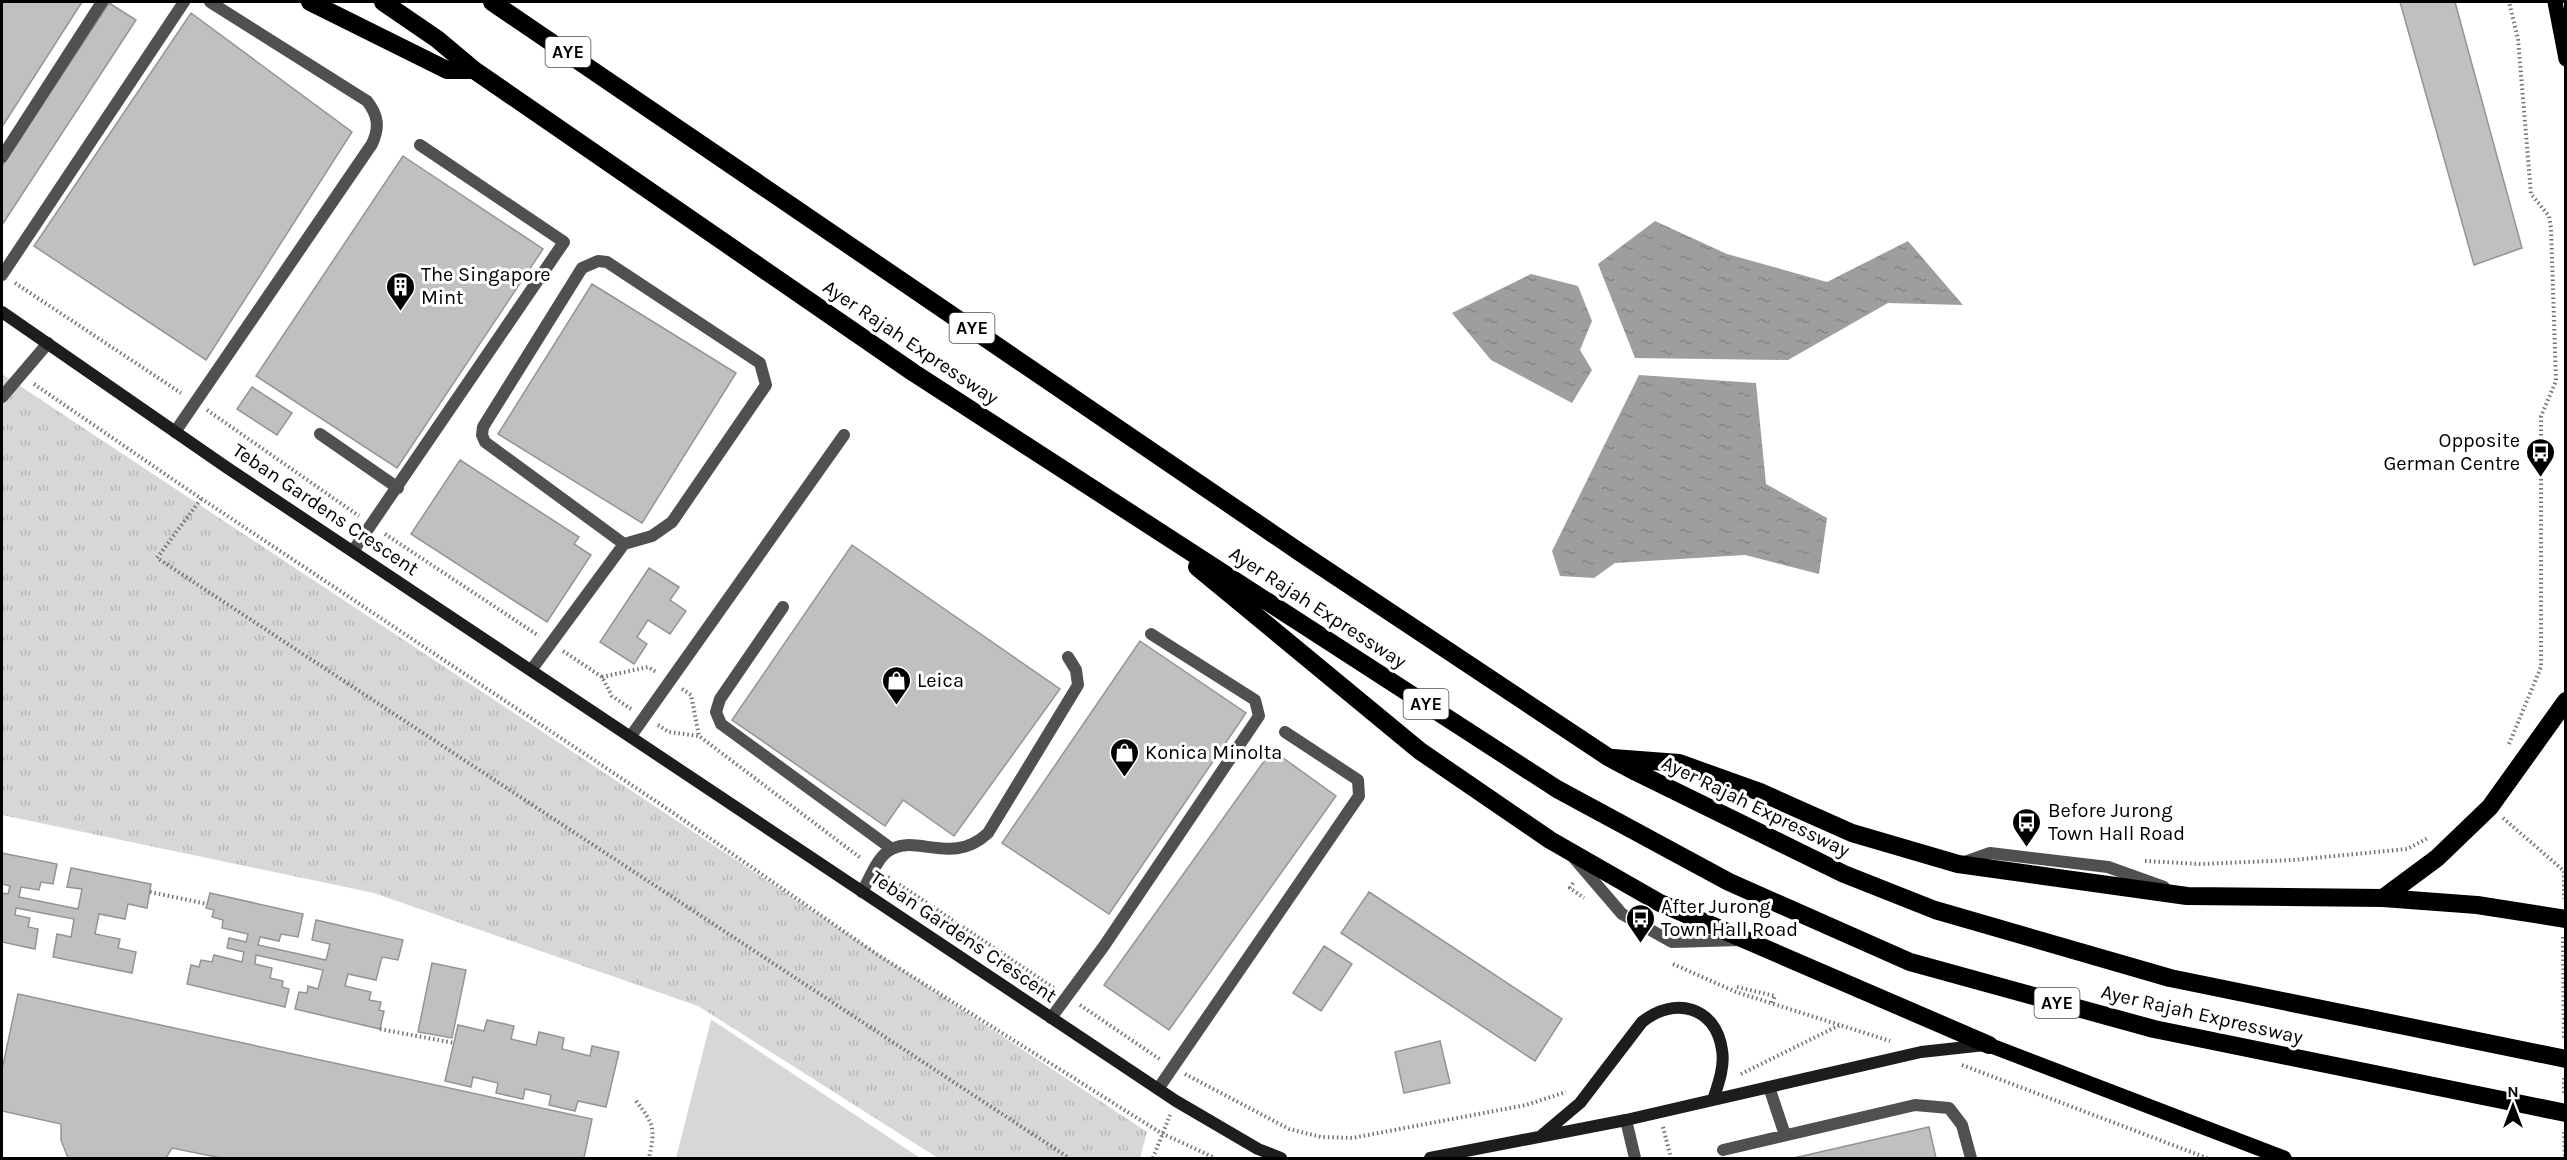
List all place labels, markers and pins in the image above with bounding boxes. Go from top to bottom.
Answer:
place label: The Singapore Mint [421,263,551,309]
building icon: The Singapore Mint [384,270,416,312]
place label: Opposite German Centre [2383,429,2520,475]
bus stop icon: Opposite German Centre [2525,436,2557,478]
shop icon: Leica [880,664,912,706]
place label: Leica [917,669,964,692]
shop icon: Konica Minolta [1108,736,1140,778]
place label: Konica Minolta [1145,741,1282,764]
place label: Before Jurong Town Hall Road [2048,799,2185,845]
bus stop icon: Before Jurong Town Hall Road [2011,806,2043,848]
place label: After Jurong Town Hall Road [1661,895,1798,941]
bus stop icon: After Jurong Town Hall Road [1624,902,1656,944]

